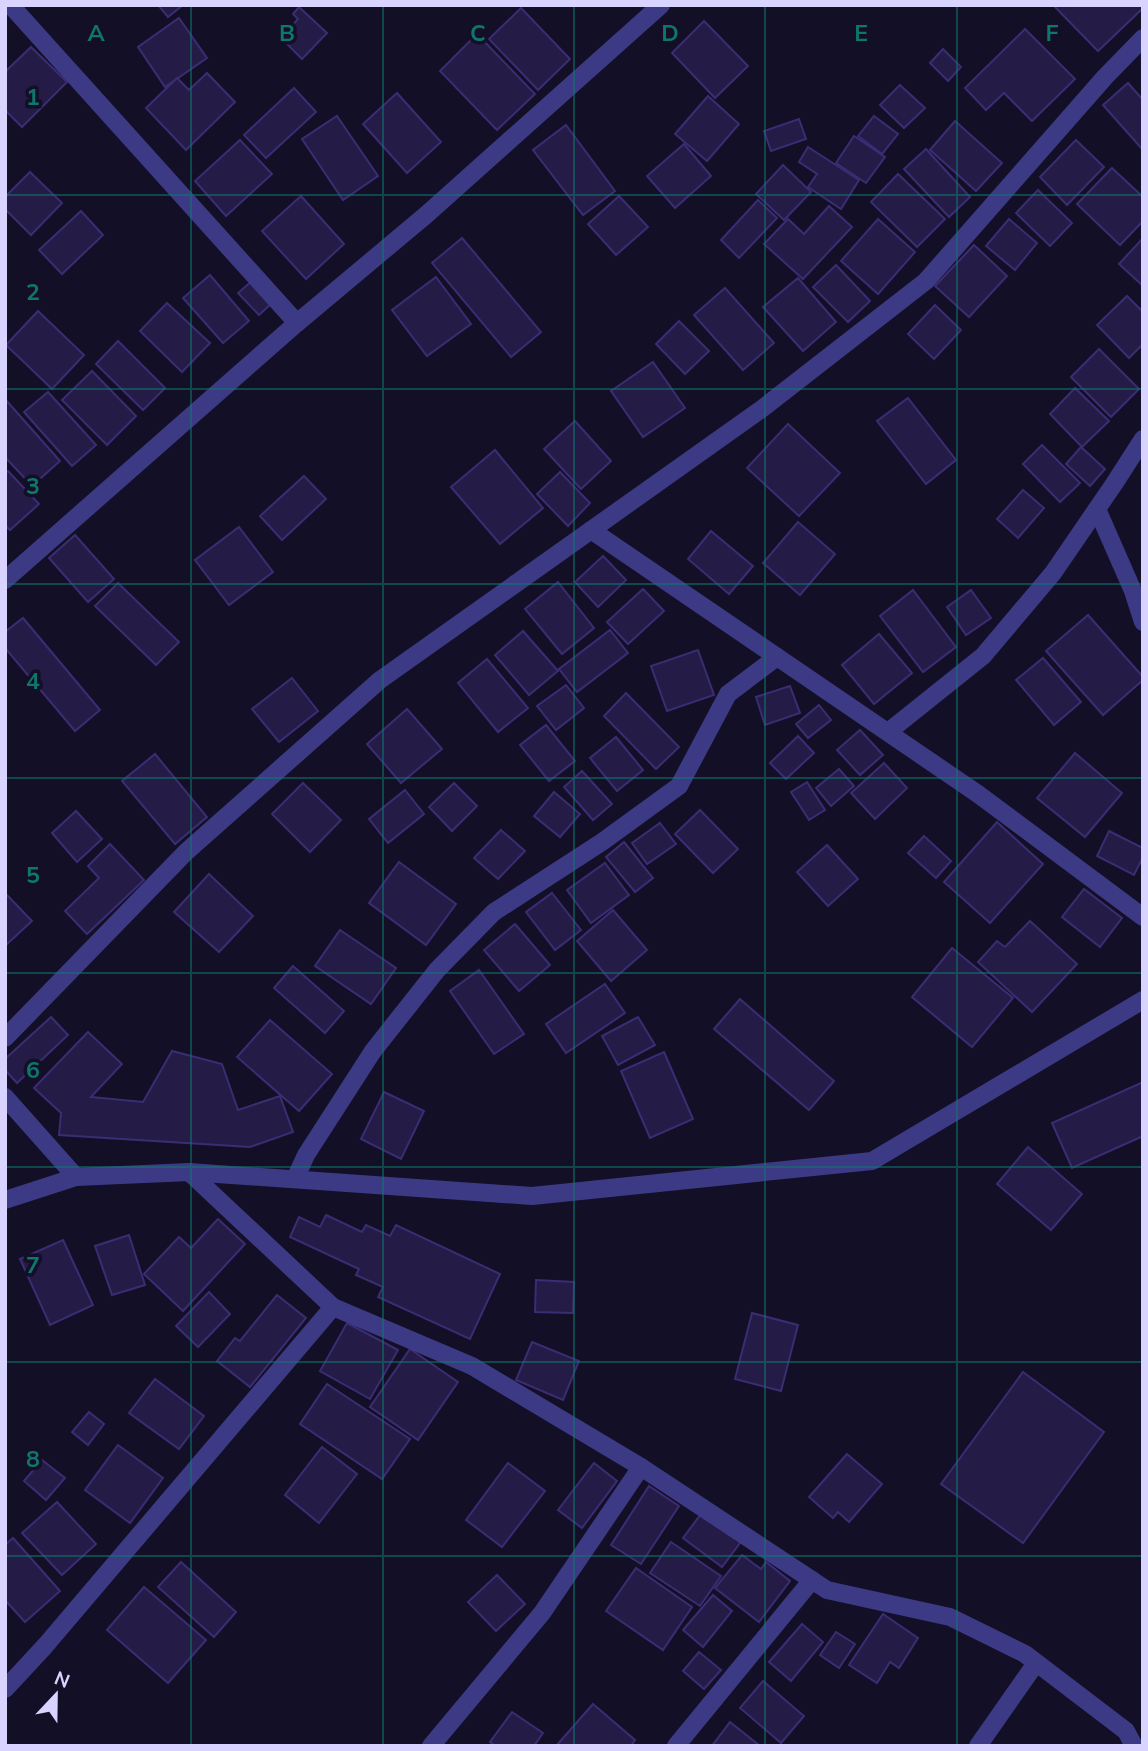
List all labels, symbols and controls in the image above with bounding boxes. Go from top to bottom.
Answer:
text: A [87,18,105,47]
text: B [279,18,295,47]
text: C [470,18,486,47]
text: D [661,18,679,47]
text: E [854,18,868,47]
text: F [1045,18,1059,47]
text: 1 [26,82,40,111]
text: 2 [26,277,40,306]
text: 3 [26,471,40,500]
text: 4 [26,666,40,695]
text: 5 [26,860,40,889]
text: 6 [26,1055,40,1084]
text: 7 [26,1250,40,1279]
text: 8 [26,1444,40,1473]
north arrow [21,1660,91,1730]
text: N [51,1665,74,1693]

